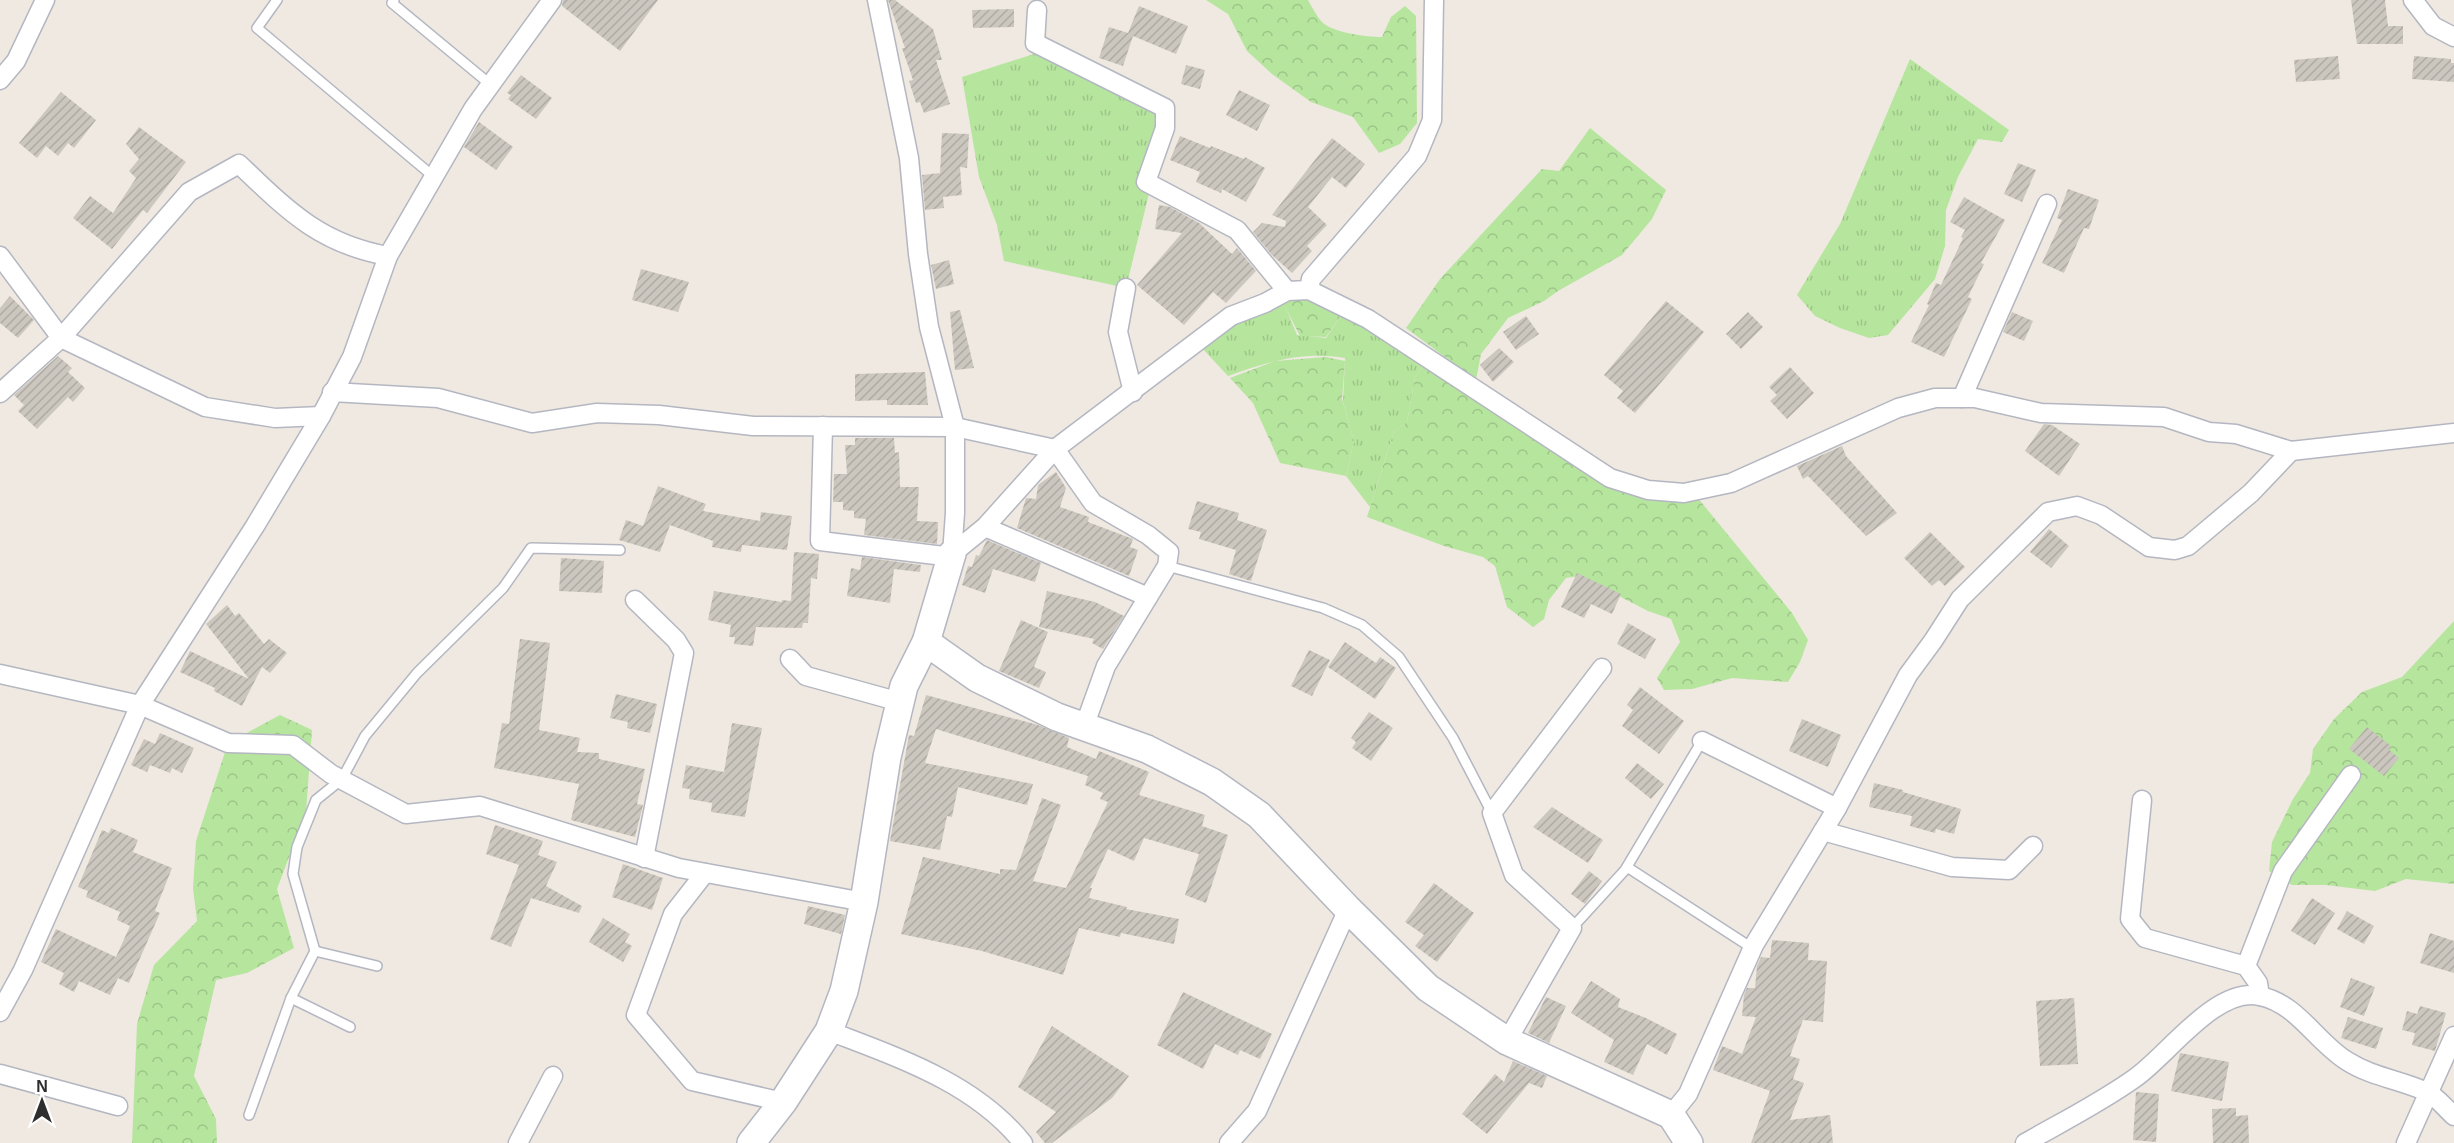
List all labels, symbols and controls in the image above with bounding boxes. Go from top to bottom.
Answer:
north arrow [12,1071,72,1131]
text: N [36,1078,48,1095]

